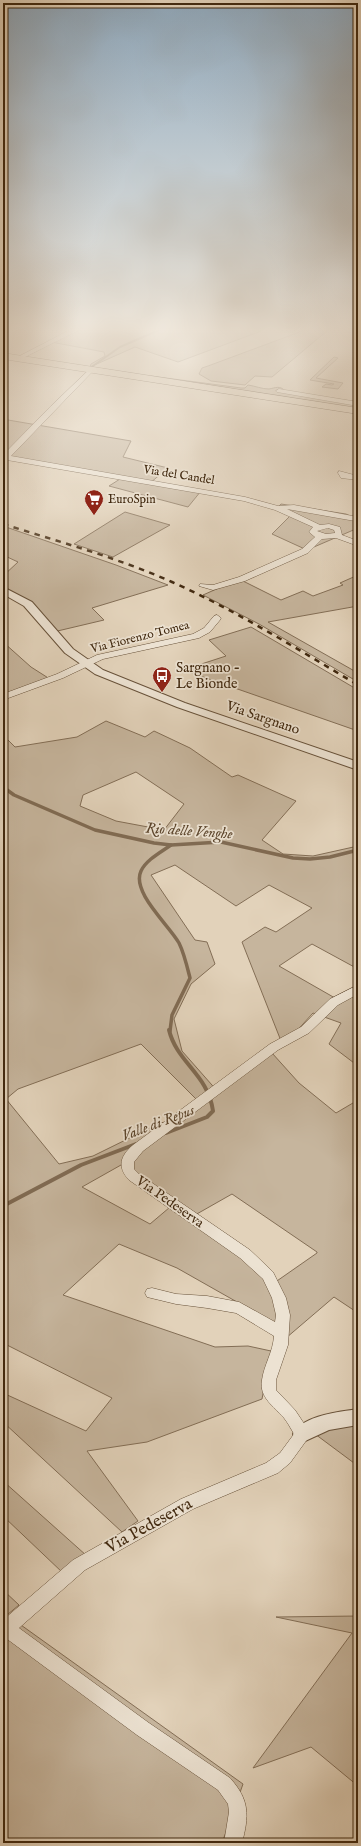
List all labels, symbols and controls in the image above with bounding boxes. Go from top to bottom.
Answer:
street label: Via del Candel [141,462,216,488]
supermarket icon: EuroSpin [83,488,105,516]
place label: EuroSpin [108,492,156,508]
street label: Via Fiorenzo Tomea [88,617,192,657]
place label: Sargnano - Le Bionde [176,659,240,693]
bus stop icon: Sargnano - Le Bionde [151,665,173,693]
street label: Via Sargnano [223,697,303,739]
water label: Rio delle Venghe [145,818,233,845]
water label: Valle di Repus [119,1100,198,1146]
street label: Via Pedeserva [132,1171,208,1233]
street label: Via Pedeserva [101,1493,197,1559]

